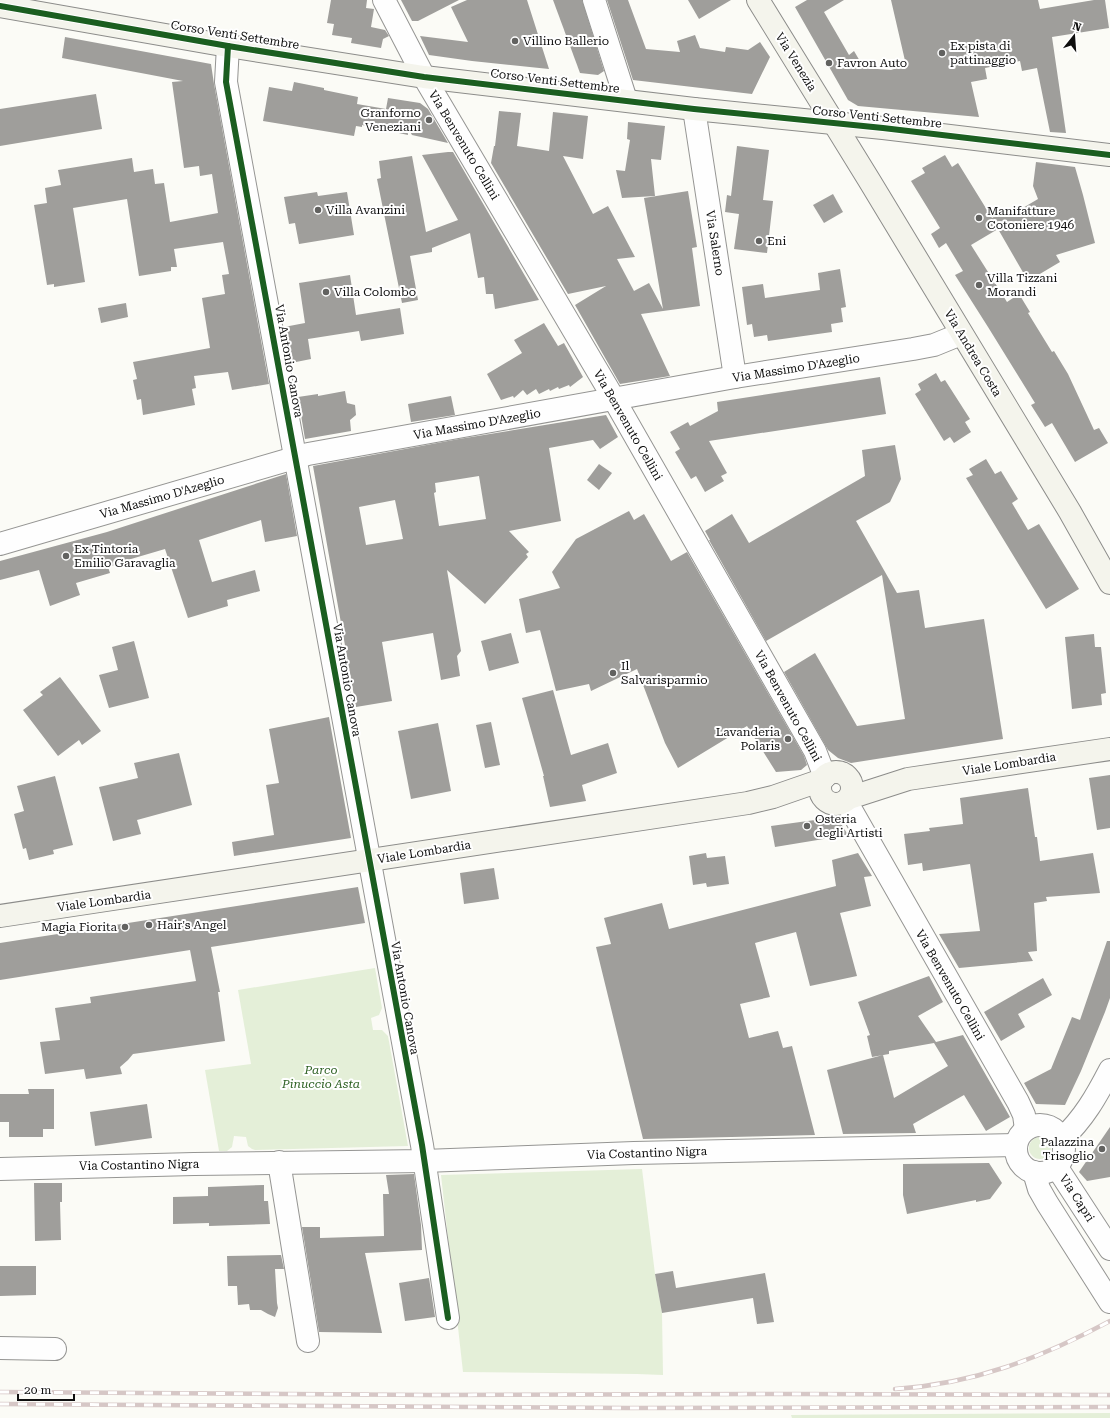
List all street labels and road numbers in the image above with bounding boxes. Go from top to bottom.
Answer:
street label: Corso Venti Settembre [170,18,301,52]
street label: Via Venezia [772,30,820,94]
street label: Corso Venti Settembre [490,66,621,96]
street label: Via Benvenuto Cellini [426,88,502,202]
street label: Corso Venti Settembre [812,103,943,131]
street label: Via Salerno [703,209,727,277]
street label: Via Antonio Canova [272,303,306,419]
street label: Via Andrea Costa [941,307,1005,400]
street label: Via Massimo D'Azeglio [731,351,861,385]
street label: Via Benvenuto Cellini [591,367,665,483]
street label: Via Massimo D'Azeglio [412,406,542,442]
street label: Via Massimo D'Azeglio [98,472,226,522]
street label: Via Antonio Canova [330,622,364,738]
street label: Via Benvenuto Cellini [752,648,825,764]
street label: Viale Lombardia [961,750,1057,778]
street label: Viale Lombardia [376,838,472,866]
street label: Viale Lombardia [56,887,152,915]
street label: Via Benvenuto Cellini [913,927,987,1043]
street label: Via Antonio Canova [388,940,422,1056]
street label: Via Costantino Nigra [587,1144,708,1162]
street label: Via Costantino Nigra [79,1157,200,1173]
street label: Via Capri [1057,1172,1098,1224]

